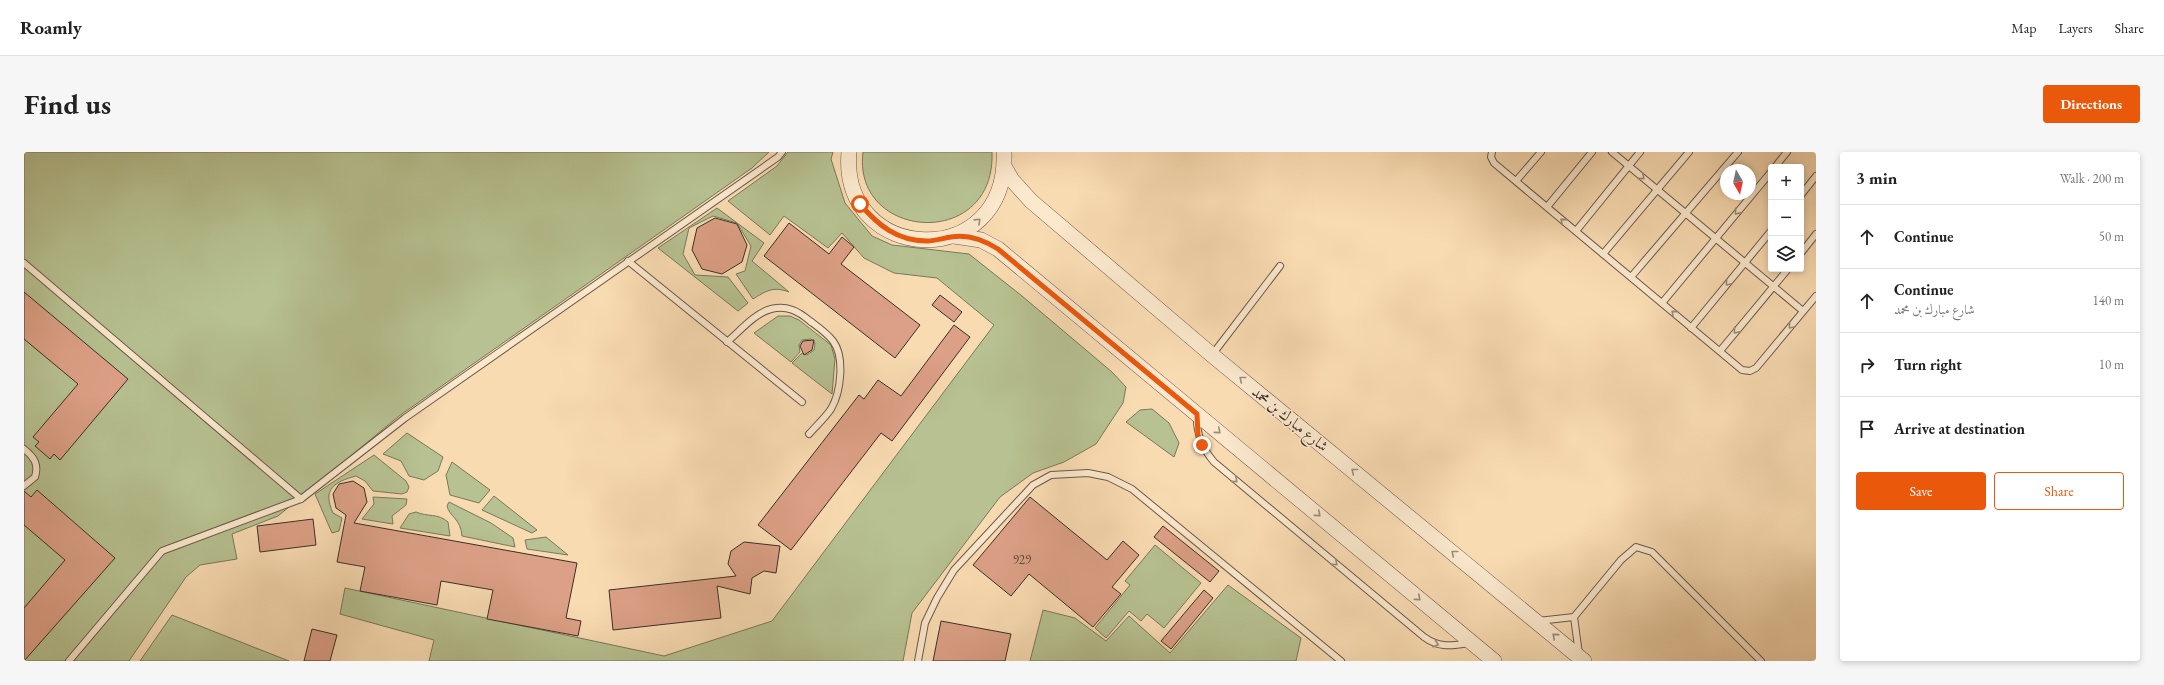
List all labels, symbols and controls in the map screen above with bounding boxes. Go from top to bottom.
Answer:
text: Roamly [20,15,82,40]
text: Map [2011,19,2036,37]
text: Layers [2058,19,2093,37]
text: Share [2115,19,2144,37]
button: Directions [2043,85,2140,123]
text: Find us [24,86,111,122]
north arrow [1720,164,1756,200]
map controls [1768,164,1804,272]
button: + [1768,164,1804,200]
text: 3 min [1856,167,1897,189]
text: Walk · 200 m [2060,170,2124,187]
one-way arrow [1637,172,1645,179]
route start [851,195,869,213]
button: − [1768,200,1804,236]
one-way arrow [1735,208,1742,215]
one-way arrow [973,218,981,226]
one-way arrow [1561,218,1568,225]
icon: ahead [1856,226,1878,248]
text: Continue [1894,227,1954,246]
text: 50 m [2099,228,2124,245]
button: layers [1768,236,1804,272]
one-way arrow [1726,278,1733,285]
text: Continue [1894,280,1954,299]
icon: ahead [1856,290,1878,312]
text: 140 m [2093,292,2124,309]
text: شارع مبارك بن محمد [1894,301,1975,318]
one-way arrow [1671,311,1679,318]
one-way arrow [1789,321,1796,329]
one-way arrow [1734,327,1741,334]
icon: right [1856,354,1878,376]
text: Turn right [1894,355,1962,374]
text: 10 m [2099,356,2124,373]
one-way arrow [1240,377,1247,384]
street label: شارع مبارك بن محمد [1246,382,1332,458]
icon: arrive [1856,418,1878,440]
text: Arrive at destination [1894,419,2025,438]
one-way arrow [1213,427,1221,434]
route end [1193,436,1211,454]
one-way arrow [1351,468,1358,475]
button: Save [1856,472,1986,510]
button: Share [1994,472,2124,510]
one-way arrow [1231,475,1238,482]
one-way arrow [1313,510,1321,517]
house number: 929 [1013,551,1032,568]
one-way arrow [1452,551,1459,558]
one-way arrow [1330,559,1338,566]
one-way arrow [1413,593,1421,600]
one-way arrow [1552,633,1559,640]
one-way arrow [1433,639,1440,647]

